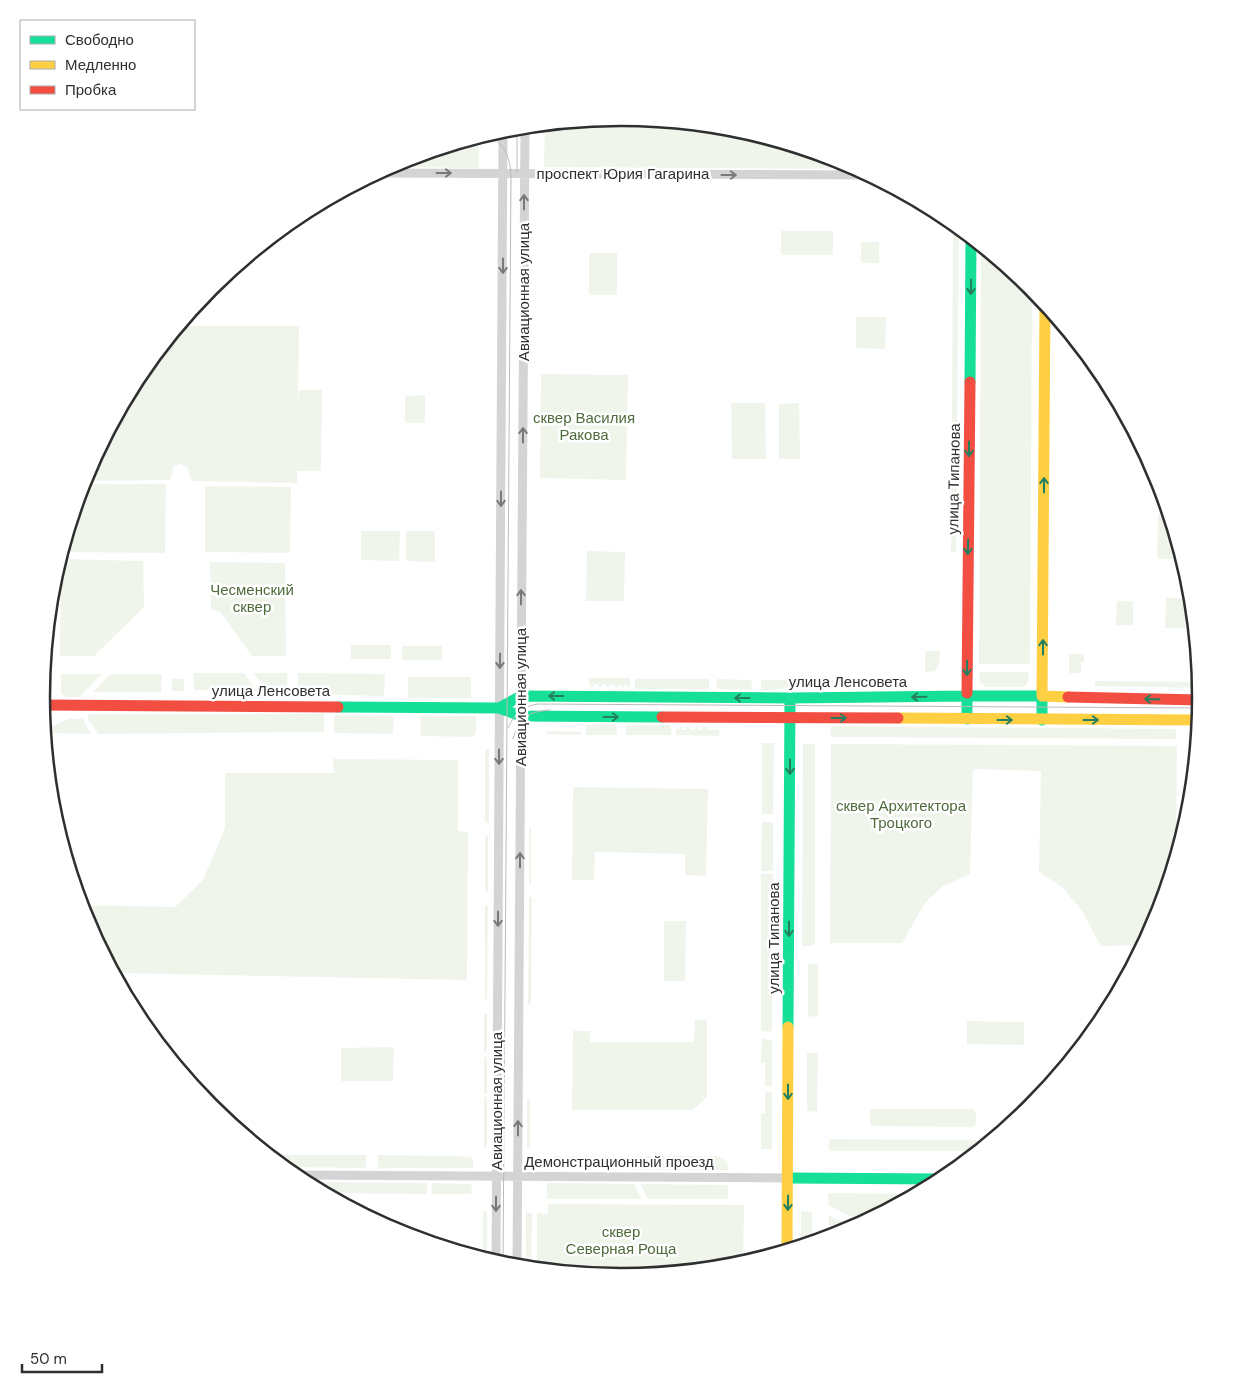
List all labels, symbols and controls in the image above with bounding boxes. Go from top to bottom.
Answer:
legend [20,20,195,110]
text: Свободно [65,30,134,50]
text: Медленно [65,55,136,75]
text: Пробка [65,80,117,100]
street label: проспект Юрия Гагарина [537,164,710,184]
one-way arrow [435,169,451,178]
one-way arrow [720,170,736,180]
one-way arrow [519,194,529,210]
street label: Авиационная улица [514,222,534,361]
one-way arrow [498,258,507,274]
one-way arrow [966,278,976,294]
park label: сквер Василия Ракова [533,408,635,445]
street label: улица Типанова [943,423,965,535]
one-way arrow [518,427,528,443]
one-way arrow [964,440,974,457]
one-way arrow [1039,477,1049,494]
one-way arrow [496,490,506,506]
one-way arrow [963,539,973,555]
park label: Чесменский сквер [210,580,294,617]
one-way arrow [517,589,526,605]
street label: Авиационная улица [511,627,531,766]
one-way arrow [1038,640,1048,656]
one-way arrow [495,652,505,669]
one-way arrow [962,660,972,676]
street label: улица Ленсовета [789,672,908,692]
street label: улица Ленсовета [212,681,331,701]
one-way arrow [548,691,564,701]
one-way arrow [911,692,927,702]
one-way arrow [734,693,750,703]
one-way arrow [1144,694,1160,704]
one-way arrow [602,712,619,722]
one-way arrow [831,713,847,723]
one-way arrow [996,715,1012,724]
one-way arrow [1082,715,1099,725]
one-way arrow [494,748,504,764]
one-way arrow [785,758,795,774]
park label: сквер Архитектора Троцкого [836,796,967,833]
one-way arrow [515,852,525,868]
street label: улица Типанова [764,882,784,994]
one-way arrow [493,910,503,927]
one-way arrow [784,920,794,937]
street label: Авиационная улица [487,1031,507,1170]
one-way arrow [783,1083,793,1099]
one-way arrow [513,1120,523,1136]
street label: Демонстрационный проезд [524,1152,714,1172]
one-way arrow [783,1194,793,1210]
one-way arrow [491,1196,501,1212]
park label: сквер Северная Роща [566,1222,677,1259]
scale bar [22,1342,102,1374]
text: 50 m [30,1349,67,1369]

